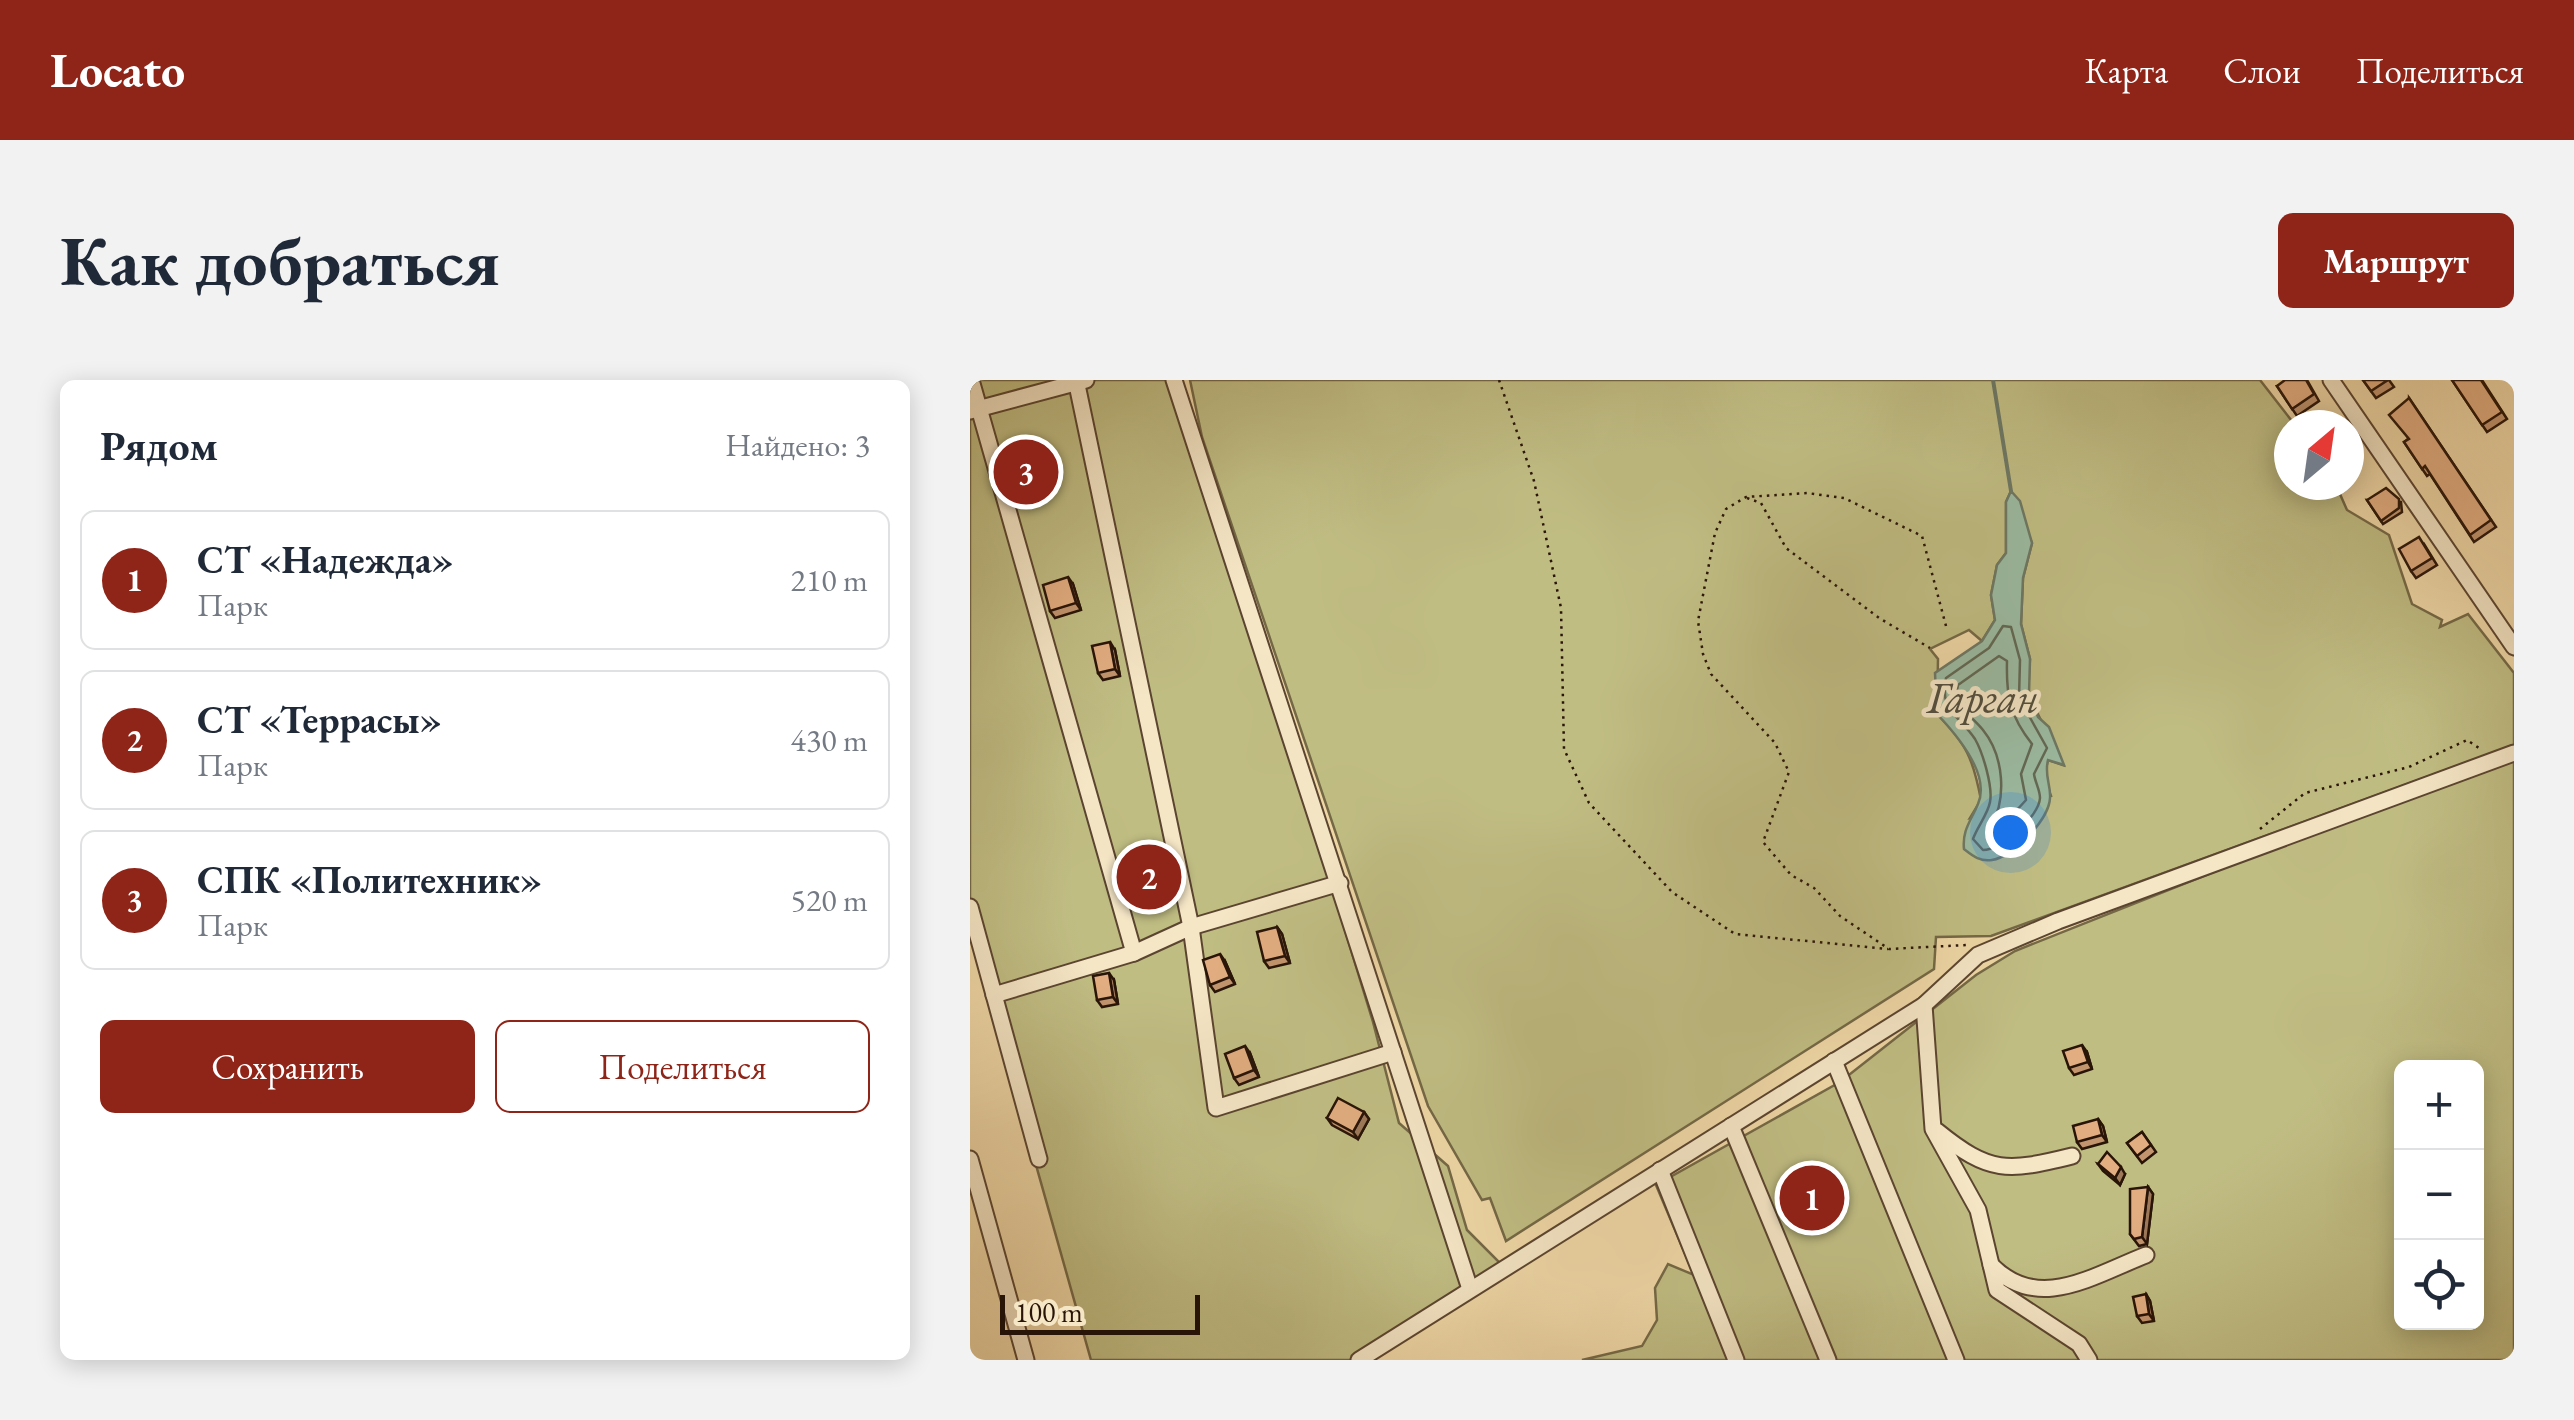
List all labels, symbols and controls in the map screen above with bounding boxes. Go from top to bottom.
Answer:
text: Locato [50,39,185,101]
text: Карта [2085,48,2168,93]
text: Слои [2223,48,2301,93]
text: Поделиться [2356,48,2524,93]
button: Маршрут [2278,213,2514,308]
text: Как добраться [60,215,500,306]
north arrow [2274,410,2364,500]
text: Рядом [100,418,218,473]
text: Найдено: 3 [725,424,870,466]
pin: 3 [993,434,1058,510]
text: СТ «Надежда» [197,535,454,584]
text: 1 [126,559,143,601]
text: 210 m [791,559,868,601]
text: Парк [197,584,268,626]
water label: Гарган [1926,670,2039,725]
text: СТ «Террасы» [197,695,442,744]
text: 2 [126,719,143,761]
text: 430 m [791,719,868,761]
text: Парк [197,744,268,786]
your location [1985,807,2036,858]
pin: 2 [1116,840,1182,914]
text: СПК «Политехник» [197,855,542,904]
text: 3 [126,879,143,921]
text: 520 m [791,879,868,921]
text: Парк [197,904,268,946]
button: Сохранить [100,1020,475,1113]
button: Поделиться [495,1020,870,1113]
map controls [2394,1060,2484,1330]
button: + [2394,1060,2484,1150]
button: − [2394,1150,2484,1240]
pin: 1 [1780,1160,1844,1236]
button: locate [2394,1240,2484,1330]
scale bar [1000,1290,1200,1334]
text: 100 m [1015,1294,1083,1330]

